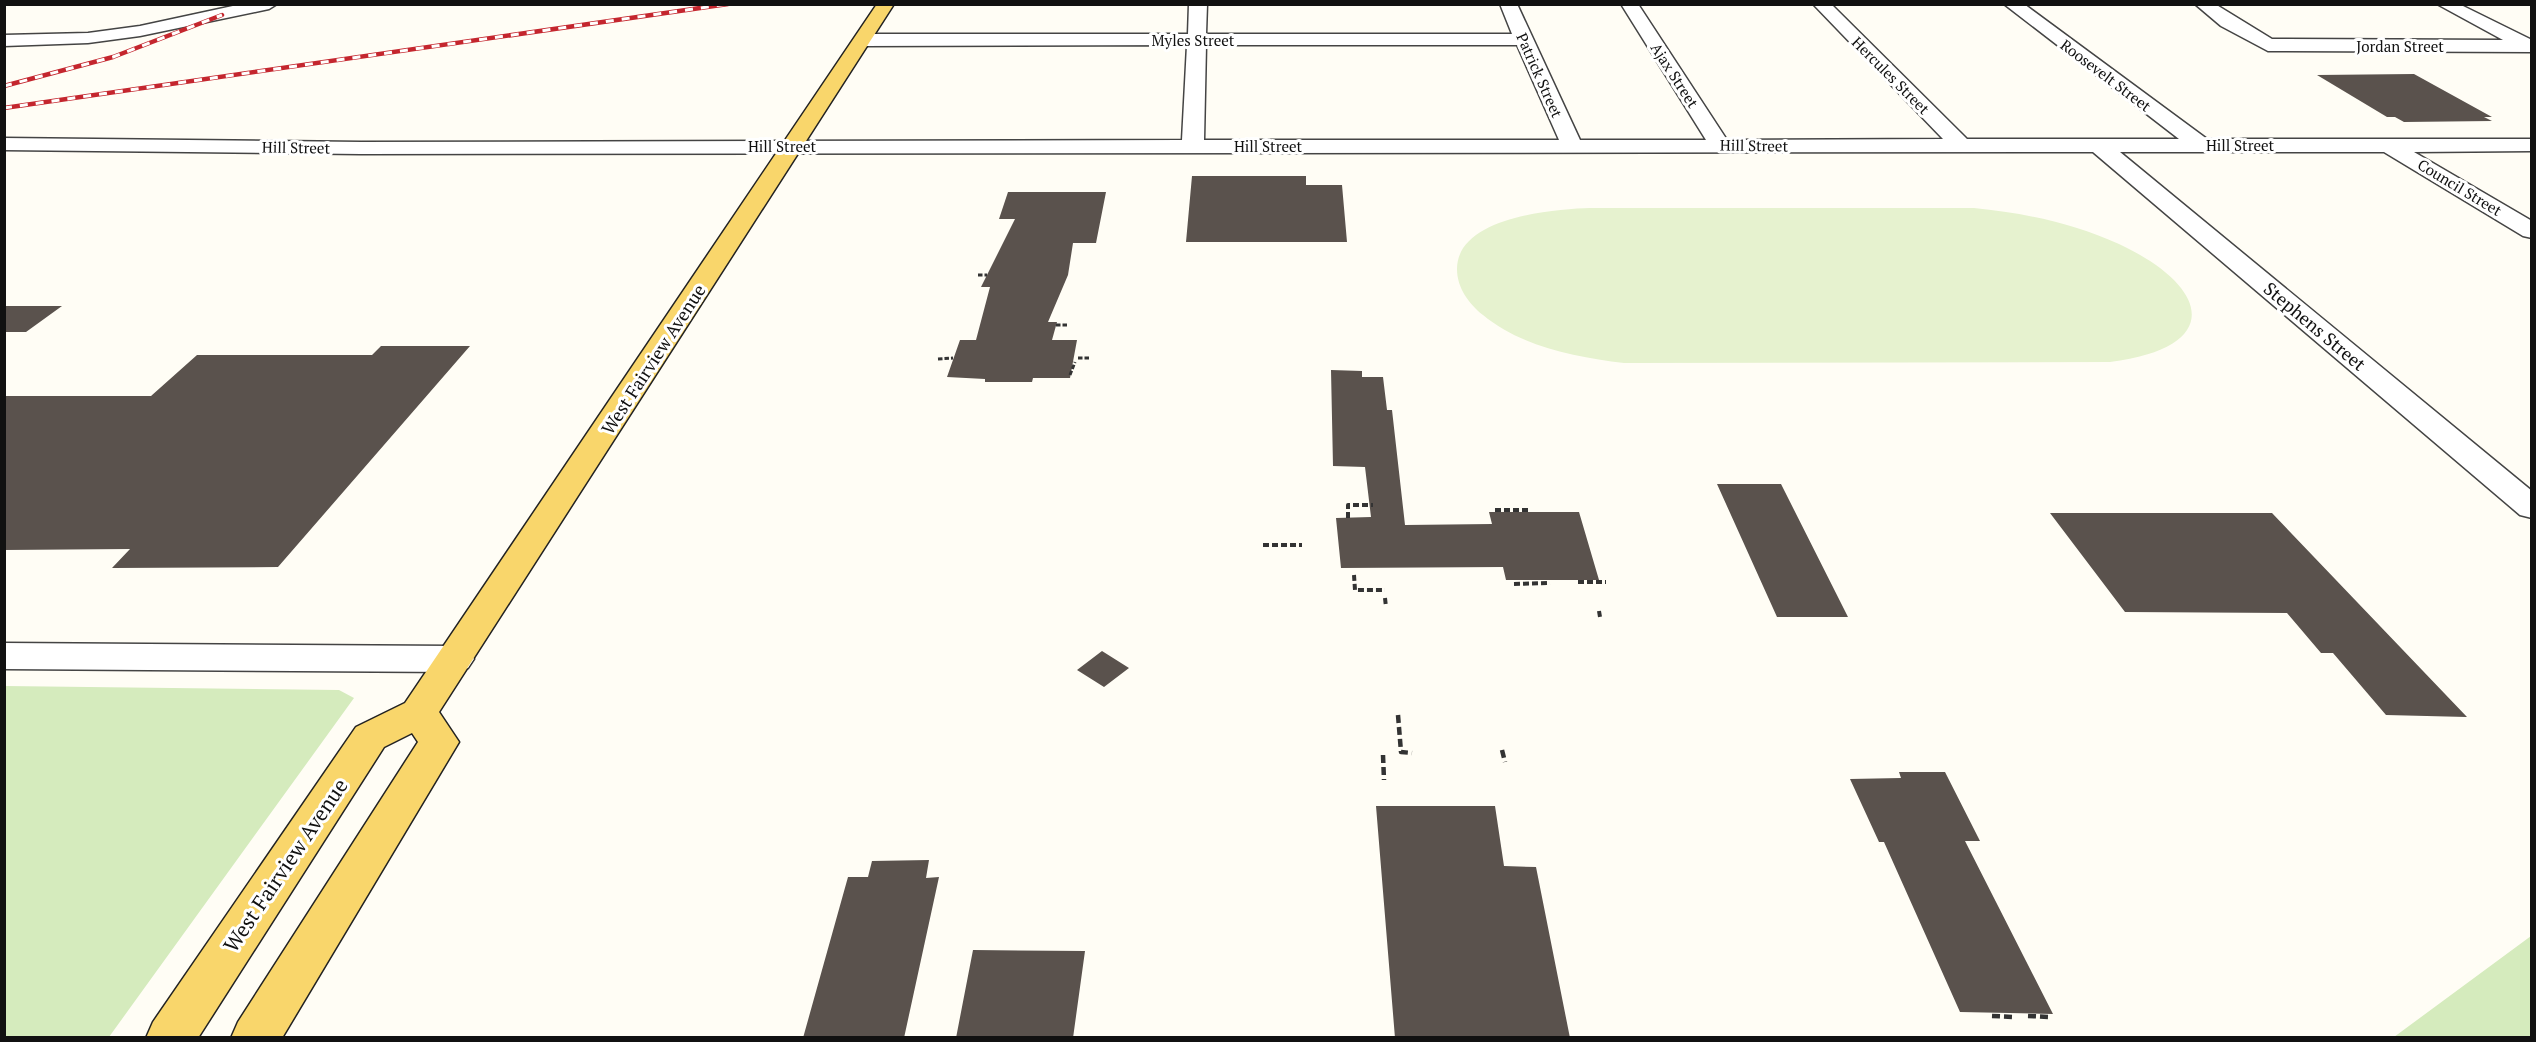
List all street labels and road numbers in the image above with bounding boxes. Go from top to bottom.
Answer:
street label: Patrick Street [1512,29,1568,121]
street label: Myles Street [1152,30,1235,50]
street label: Hercules Street [1848,32,1934,118]
street label: Roosevelt Street [2057,34,2156,116]
street label: Jordan Street [2356,36,2444,56]
street label: Ajax Street [1647,39,1704,112]
street label: Hill Street [1720,134,1789,156]
street label: Hill Street [2206,135,2274,155]
street label: Hill Street [262,136,331,158]
street label: Hill Street [748,136,816,156]
street label: Hill Street [1234,136,1302,156]
street label: Council Street [2414,154,2506,220]
street label: Stephens Street [2259,276,2371,376]
street label: West Fairview Avenue [595,279,711,439]
street label: West Fairview Avenue [216,773,354,957]

